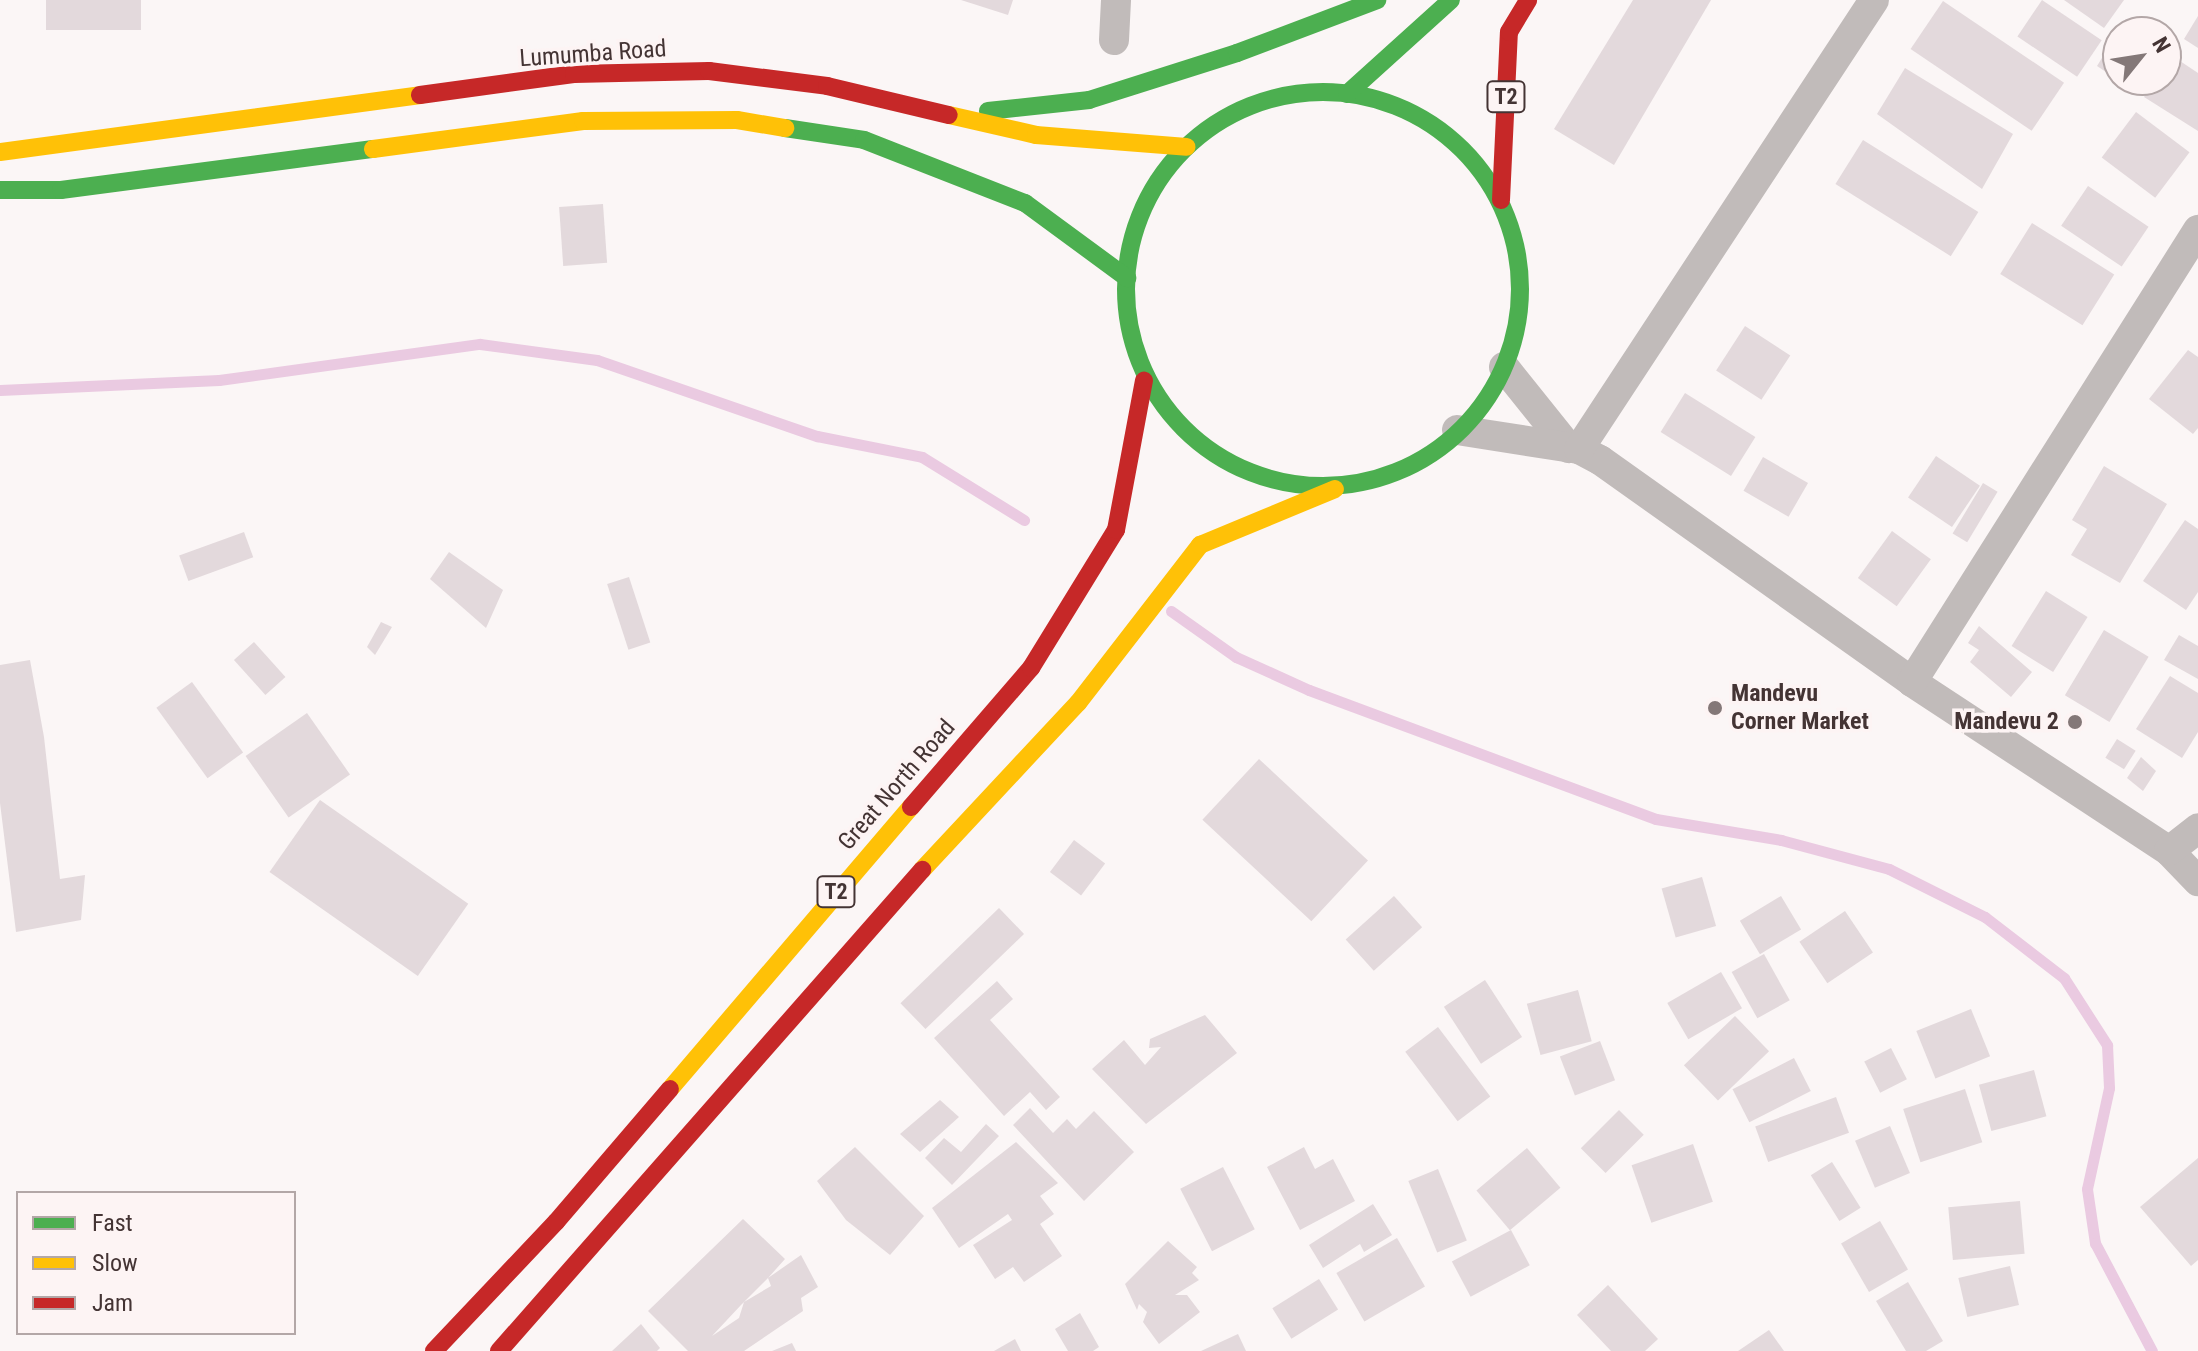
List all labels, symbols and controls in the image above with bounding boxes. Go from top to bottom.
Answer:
north arrow [2102,16,2182,96]
text: N [2147,33,2176,57]
street label: Lumumba Road [519,34,667,74]
road number: T2 [1486,79,1526,115]
place label: Mandevu Corner Market [1731,680,1869,736]
marker: Mandevu Corner Market [1706,699,1724,717]
place label: Mandevu 2 [1954,708,2059,736]
marker: Mandevu 2 [2066,713,2084,731]
street label: Great North Road [832,714,962,856]
road number: T2 [816,874,856,910]
legend [16,1191,296,1335]
text: Fast [92,1209,133,1237]
text: Slow [92,1249,138,1277]
text: Jam [92,1289,133,1317]

